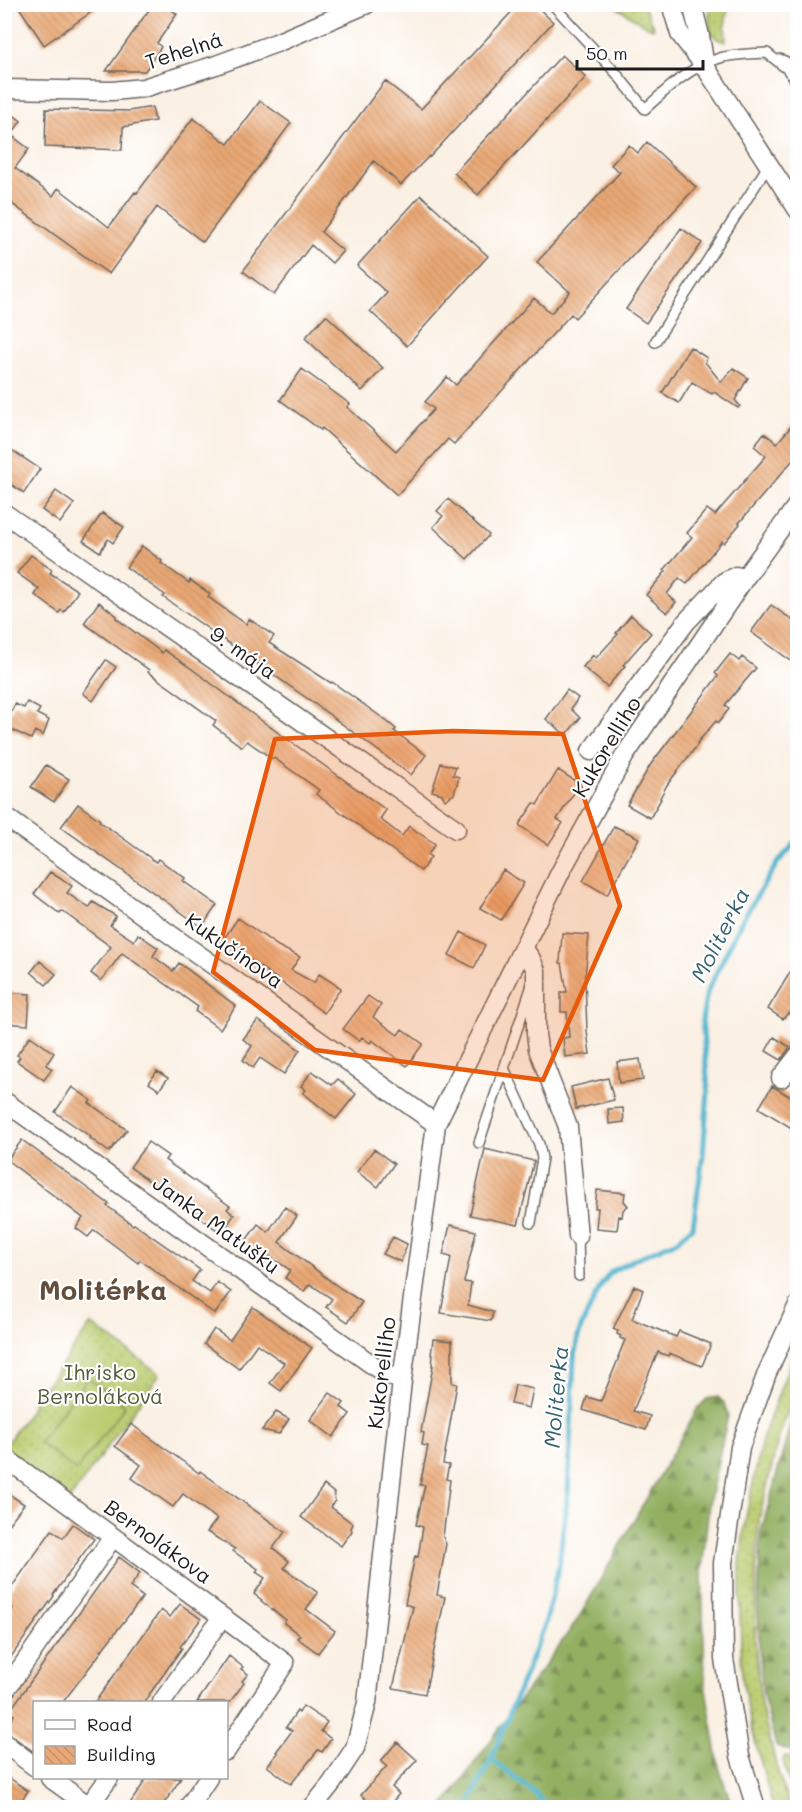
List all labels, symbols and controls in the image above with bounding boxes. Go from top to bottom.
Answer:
street label: Tehelná [142,24,226,75]
scale bar [577,33,703,71]
text: 50 m [586,41,628,65]
street label: 9. mája [205,619,282,684]
street label: Kukorelliho [565,691,646,801]
water label: Moliterka [683,882,756,987]
street label: Kukučínova [180,906,289,994]
street label: Janka Matušku [148,1169,286,1279]
district label: Molitérka [39,1272,167,1307]
street label: Kukorelliho [360,1315,401,1430]
water label: Moliterka [537,1345,574,1449]
park label: Ihrisko Bernoláková [37,1358,163,1409]
street label: Bernolákova [100,1493,218,1589]
legend [33,1701,228,1779]
text: Road [87,1712,132,1736]
text: Building [87,1742,155,1766]

